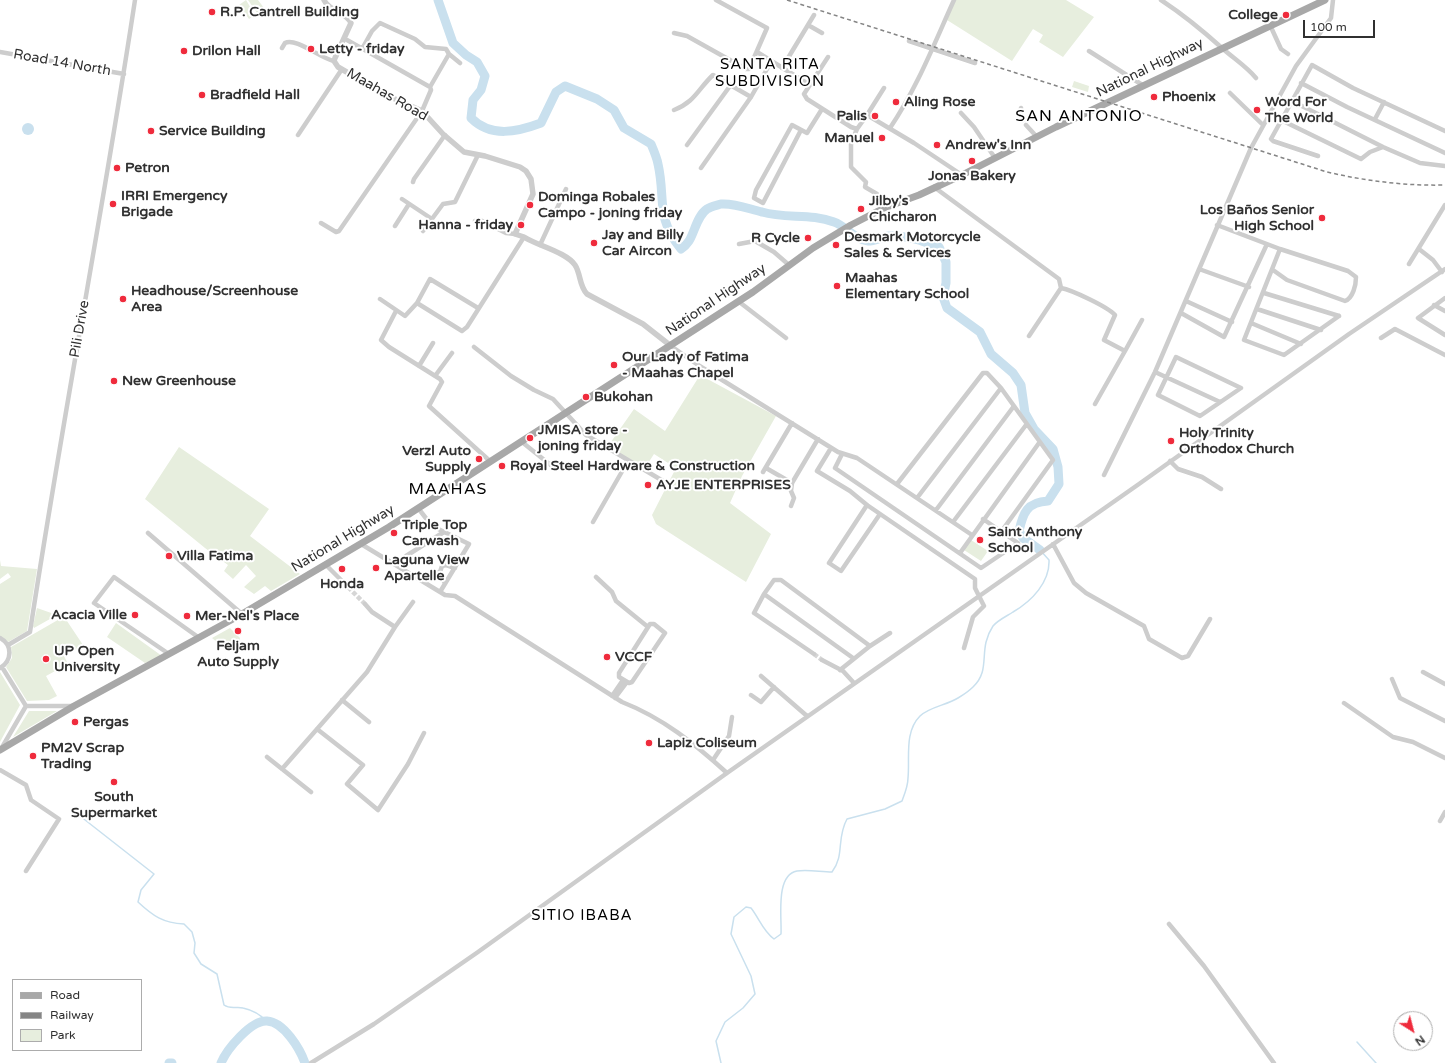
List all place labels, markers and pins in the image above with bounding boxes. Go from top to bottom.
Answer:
place label: R.P. Cantrell Building [220,4,359,20]
marker: R.P. Cantrell Building [207,7,217,17]
place label: College [1228,7,1278,23]
marker: College [1281,10,1291,20]
place label: Letty - friday [319,41,404,57]
place label: Drilon Hall [192,43,261,59]
marker: Letty - friday [306,44,316,54]
marker: Drilon Hall [179,46,189,56]
place label: Bradfield Hall [210,87,300,103]
place label: Phoenix [1162,89,1216,105]
marker: Bradfield Hall [197,90,207,100]
marker: Phoenix [1149,92,1159,102]
place label: Aling Rose [904,94,975,110]
place label: Word For The World [1265,94,1333,126]
marker: Aling Rose [891,97,901,107]
marker: Word For The World [1252,105,1262,115]
place label: Palis [836,108,867,124]
marker: Palis [870,111,880,121]
place label: Service Building [159,123,266,139]
marker: Service Building [146,126,156,136]
place label: Manuel [824,130,874,146]
marker: Manuel [877,133,887,143]
place label: Andrew's Inn [945,137,1031,153]
marker: Andrew's Inn [932,140,942,150]
marker: Jonas Bakery [967,156,977,166]
place label: Petron [125,160,170,176]
marker: Petron [112,163,122,173]
place label: Jonas Bakery [928,168,1016,184]
place label: IRRI Emergency Brigade [121,188,228,220]
place label: Dominga Robales Campo - joning friday [538,189,682,222]
place label: Jilby's Chicharon [869,193,937,226]
marker: IRRI Emergency Brigade [108,199,118,209]
marker: Dominga Robales Campo - joning friday [525,200,535,210]
place label: Los Baños Senior High School [1200,202,1314,234]
marker: Jilby's Chicharon [856,204,866,214]
marker: Los Baños Senior High School [1317,213,1327,223]
place label: Hanna - friday [418,217,513,233]
marker: Hanna - friday [516,220,526,230]
place label: Jay and Billy Car Aircon [602,227,684,260]
place label: Desmark Motorcycle Sales & Services [844,229,981,262]
place label: R Cycle [751,230,800,246]
marker: R Cycle [803,233,813,243]
marker: Jay and Billy Car Aircon [589,238,599,248]
marker: Desmark Motorcycle Sales & Services [831,240,841,250]
place label: Maahas Elementary School [845,270,969,302]
marker: Maahas Elementary School [832,281,842,291]
place label: Headhouse/Screenhouse Area [131,283,298,316]
marker: Headhouse/Screenhouse Area [118,294,128,304]
place label: Our Lady of Fatima - Maahas Chapel [622,349,749,382]
marker: Our Lady of Fatima - Maahas Chapel [609,360,619,370]
place label: New Greenhouse [122,373,236,389]
marker: New Greenhouse [109,376,119,386]
place label: Bukohan [594,389,653,405]
marker: Bukohan [581,392,591,402]
place label: JMISA store - joning friday [538,422,628,454]
place label: Holy Trinity Orthodox Church [1179,425,1294,458]
marker: JMISA store - joning friday [525,433,535,443]
marker: Holy Trinity Orthodox Church [1166,436,1176,446]
place label: Verzl Auto Supply [402,443,471,476]
marker: Verzl Auto Supply [474,454,484,464]
place label: Royal Steel Hardware & Construction [510,458,755,474]
marker: Royal Steel Hardware & Construction [497,461,507,471]
place label: AYJE ENTERPRISES [656,477,791,493]
marker: AYJE ENTERPRISES [643,480,653,490]
place label: Triple Top Carwash [402,517,467,550]
place label: Saint Anthony School [988,524,1082,556]
marker: Triple Top Carwash [389,528,399,538]
marker: Saint Anthony School [975,535,985,545]
place label: Villa Fatima [177,548,253,564]
marker: Villa Fatima [164,551,174,561]
place label: Laguna View Apartelle [384,552,469,584]
marker: Laguna View Apartelle [371,563,381,573]
marker: Honda [337,564,347,574]
place label: Honda [320,576,364,592]
place label: Acacia Ville [51,607,127,623]
place label: Mer-Nel's Place [195,608,299,624]
marker: Acacia Ville [130,610,140,620]
marker: Mer-Nel's Place [182,611,192,621]
marker: Feljam Auto Supply [233,626,243,636]
place label: Feljam Auto Supply [197,638,279,670]
place label: UP Open University [54,643,120,676]
place label: VCCF [615,649,652,665]
marker: VCCF [602,652,612,662]
marker: UP Open University [41,654,51,664]
place label: Pergas [83,714,129,730]
marker: Pergas [70,717,80,727]
place label: Lapiz Coliseum [657,735,757,751]
marker: Lapiz Coliseum [644,738,654,748]
place label: PM2V Scrap Trading [41,740,124,772]
marker: PM2V Scrap Trading [28,751,38,761]
marker: South Supermarket [109,777,119,787]
place label: South Supermarket [71,789,157,822]

